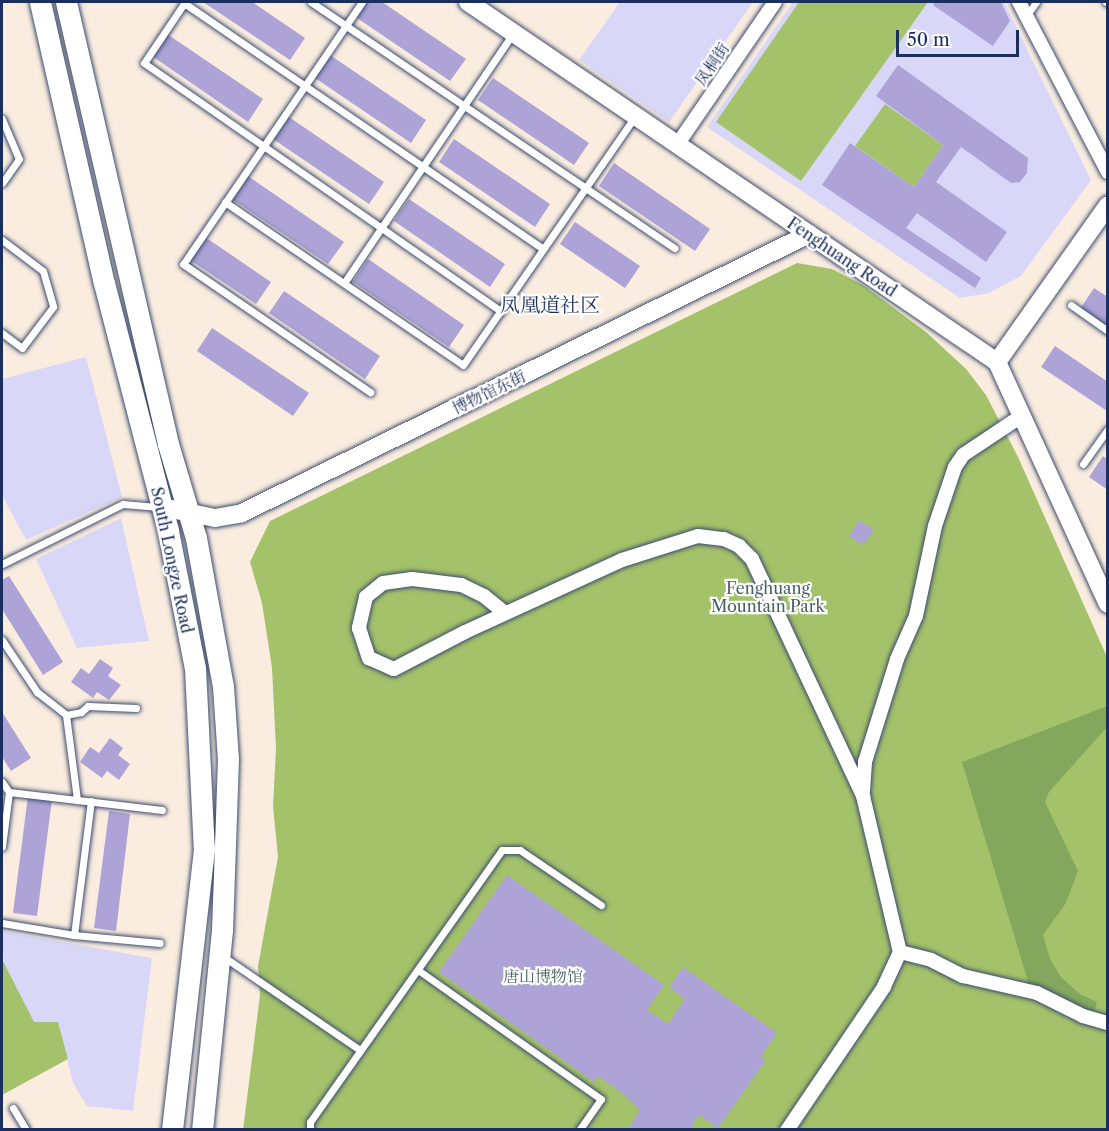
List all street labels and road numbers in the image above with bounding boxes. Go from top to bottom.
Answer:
street label: 凤桐街 [691,39,733,89]
street label: Fenghuang Road [784,213,900,301]
street label: 博物馆东街 [449,366,529,418]
street label: South Longze Road [147,485,197,635]

